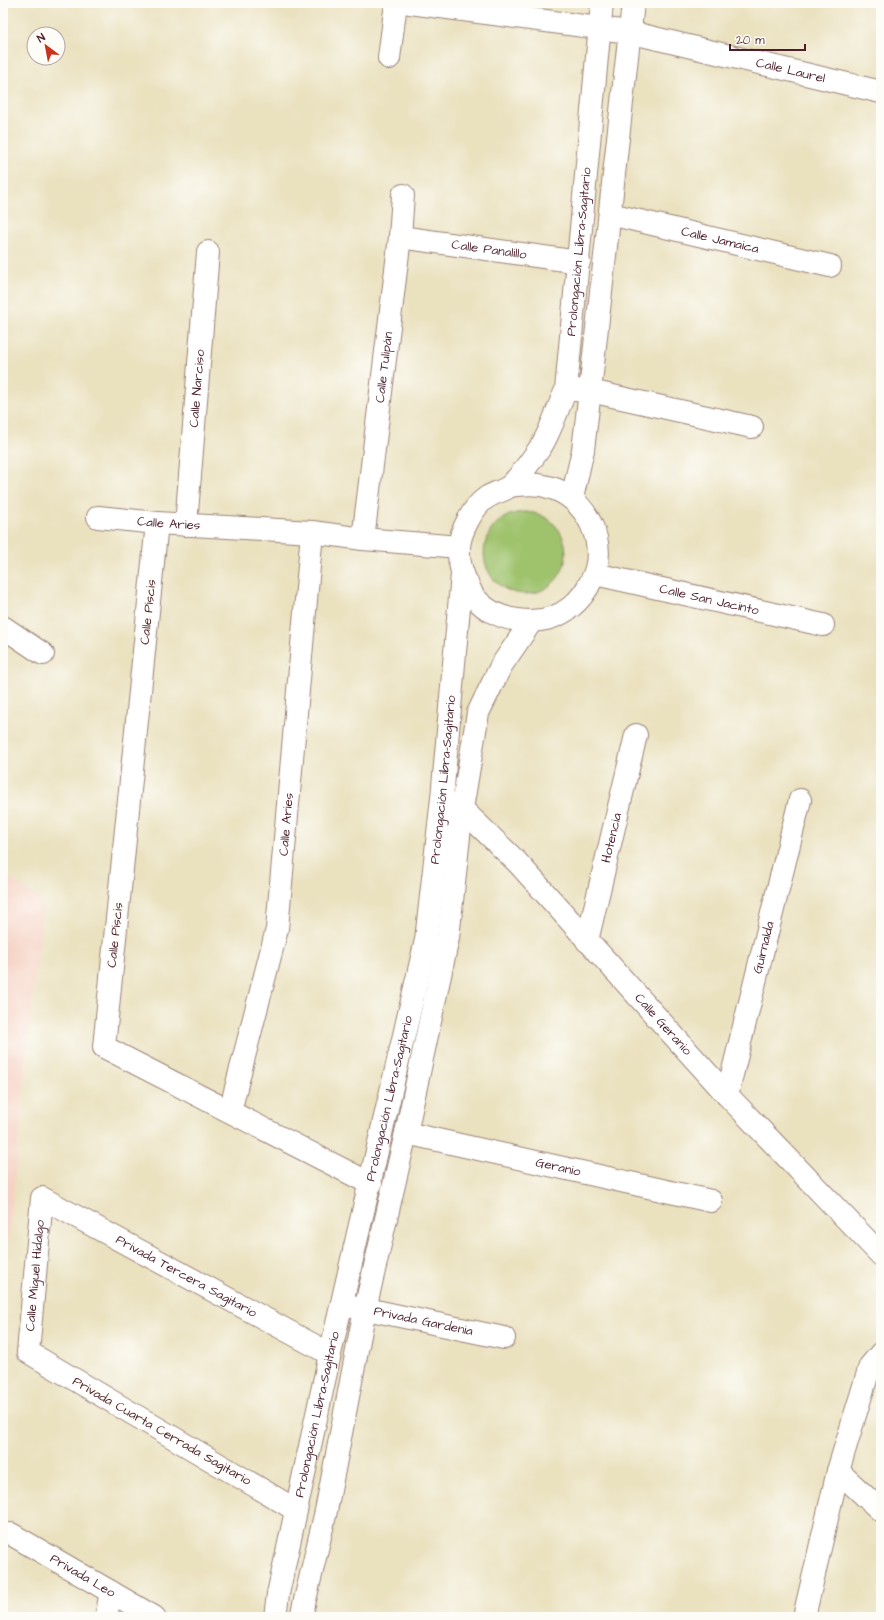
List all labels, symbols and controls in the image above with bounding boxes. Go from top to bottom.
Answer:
north arrow [26,26,66,66]
scale bar [730,26,805,52]
text: N [34,30,48,46]
text: 20 m [736,32,765,49]
street label: Calle Laurel [754,54,827,87]
street label: Prolongación Libra-Sagitario [562,166,596,337]
street label: Calle Jamaica [679,222,761,258]
street label: Calle Panalillo [450,235,529,264]
street label: Calle Tulipán [371,330,397,404]
street label: Calle Narciso [185,348,209,428]
street label: Calle Aries [136,512,201,535]
street label: Calle Piscis [136,578,160,646]
street label: Calle San Jacinto [658,580,761,620]
street label: Prolongación Libra-Sagitario [426,694,460,865]
street label: Calle Aries [274,792,298,857]
street label: Hotencia [597,811,626,865]
street label: Calle Piscis [103,901,127,969]
street label: Guirnalda [748,919,779,975]
street label: Calle Geranio [630,989,696,1060]
street label: Prolongación Libra-Sagitario [361,1013,417,1183]
street label: Geranio [534,1153,583,1181]
street label: Calle Miguel Hidalgo [21,1218,49,1332]
street label: Privada Tercera Sagitario [113,1231,261,1322]
street label: Privada Gardenia [372,1302,475,1340]
street label: Prolongación Libra-Sagitario [290,1329,344,1499]
street label: Privada Cuarta Cerrada Sagitario [69,1372,255,1491]
street label: Privada Leo [47,1550,119,1602]

